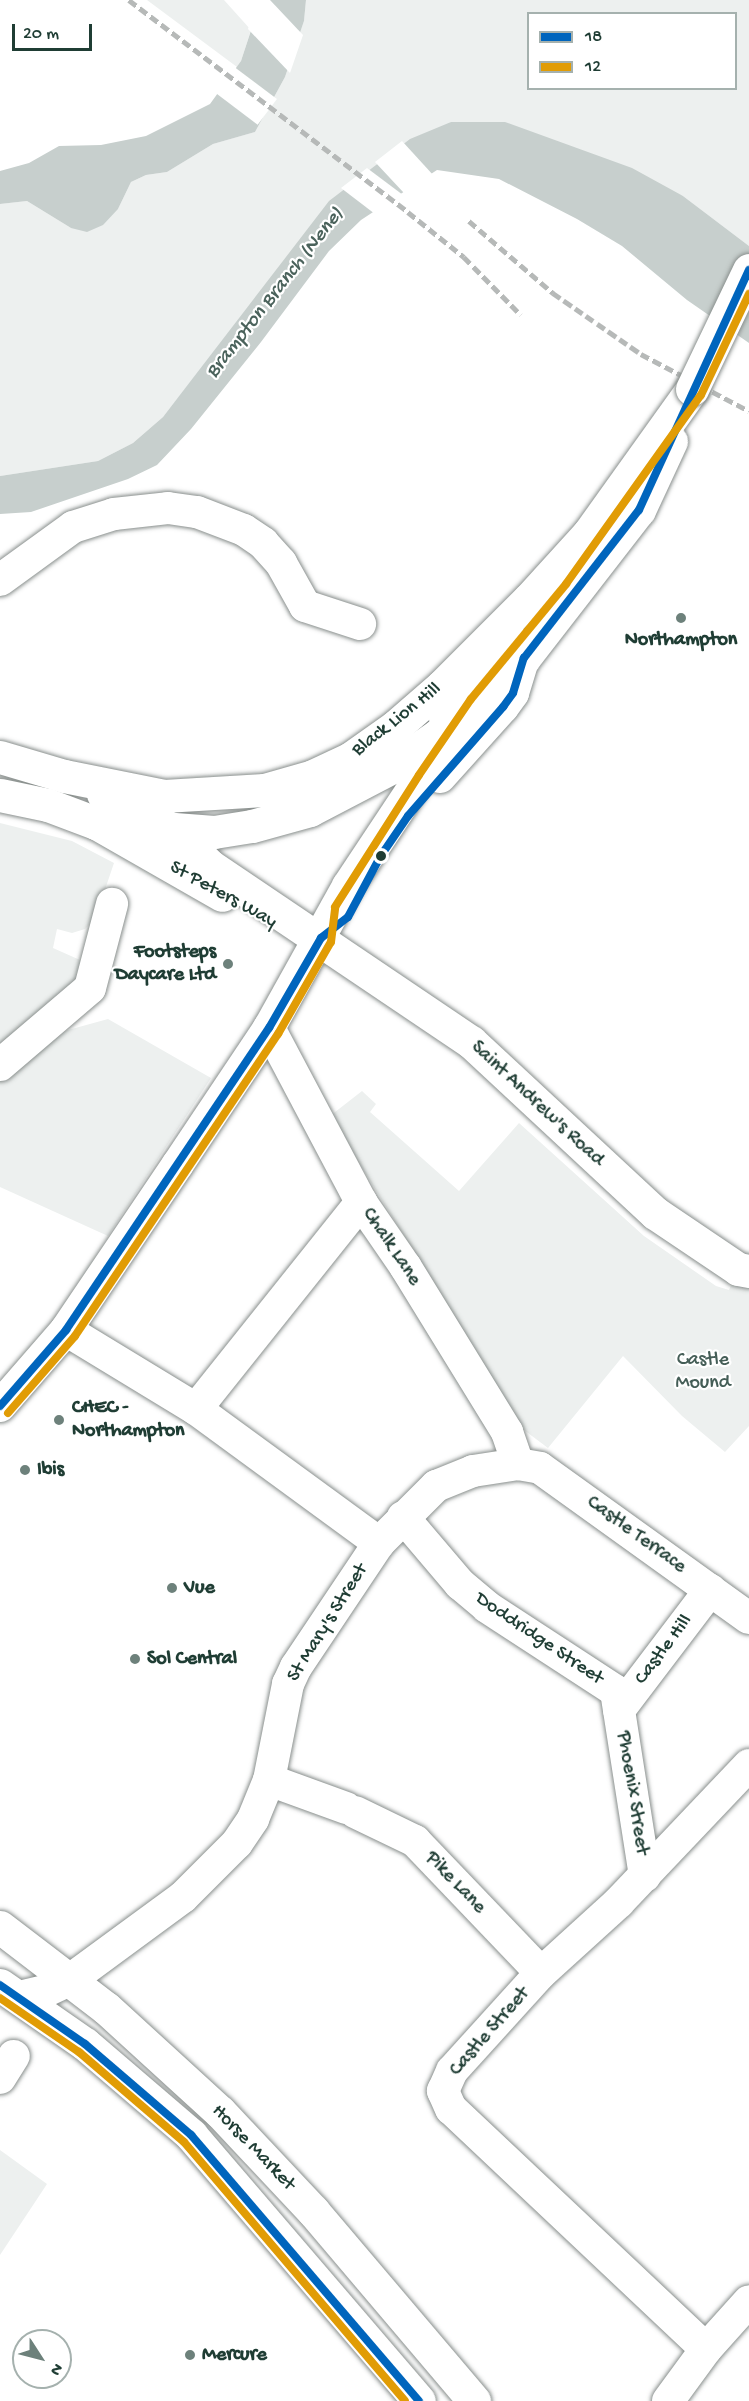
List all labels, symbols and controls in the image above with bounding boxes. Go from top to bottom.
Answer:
scale bar [15,12,94,50]
legend [527,12,737,90]
text: 20 m [23,24,59,45]
text: 18 [585,27,602,48]
text: 12 [585,57,601,78]
water label: Brampton Branch (Nene) [201,204,351,384]
marker: Northampton [674,611,688,625]
place label: Northampton [625,628,737,652]
street label: Black Lion Hill [347,678,447,762]
unlabelled marker [375,850,387,862]
street label: St Peters Way [165,856,281,934]
place label: Footsteps Daycare Ltd [115,940,216,987]
marker: Footsteps Daycare Ltd [221,957,235,971]
street label: Saint Andrew's Road [465,1036,609,1172]
street label: Chalk Lane [356,1203,426,1291]
park label: Castle Mound [676,1348,730,1395]
place label: CHEC - Northampton [72,1396,185,1443]
marker: CHEC - Northampton [50,1411,68,1429]
place label: Ibis [37,1458,64,1482]
marker: Ibis [18,1463,32,1477]
street label: Castle Terrace [581,1491,691,1579]
street label: St Mary's Street [282,1560,374,1686]
place label: Vue [184,1576,215,1600]
marker: Vue [165,1581,179,1595]
street label: Doddridge Street [470,1587,608,1691]
street label: Castle Hill [630,1610,698,1690]
place label: Sol Central [147,1647,237,1671]
marker: Sol Central [128,1652,142,1666]
street label: Phoenix Street [610,1729,654,1857]
street label: Pike Lane [419,1847,491,1919]
street label: Castle Street [445,1983,535,2081]
street label: Horse Market [206,2100,300,2196]
north arrow [12,2329,72,2389]
place label: Mercure [202,2343,267,2367]
marker: Mercure [183,2348,197,2362]
text: N [45,2359,66,2379]

